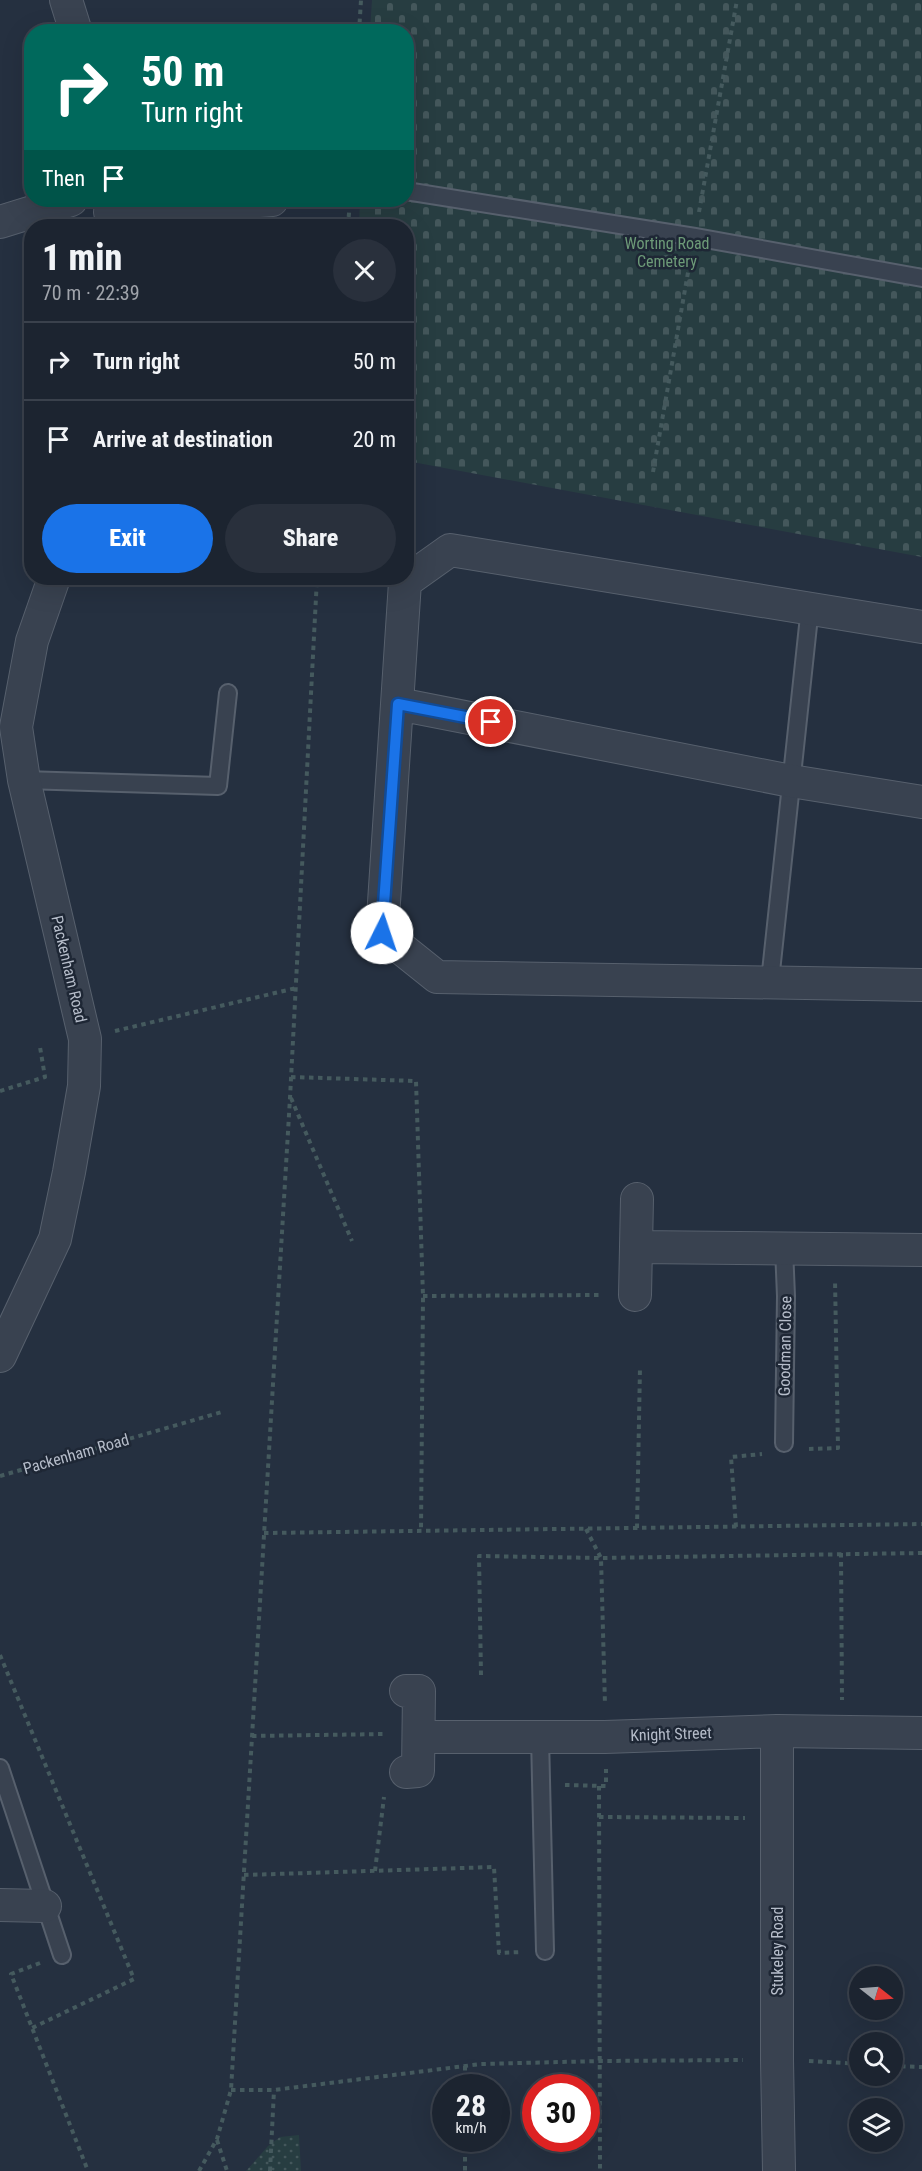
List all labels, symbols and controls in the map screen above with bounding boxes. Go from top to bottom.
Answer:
text: 50 m [141,47,224,96]
icon: right [42,48,120,126]
text: Turn right [141,97,243,129]
icon: arrive [97,162,130,195]
text: Then [42,166,85,191]
park label: Worting Road Cemetery [624,234,710,271]
text: 1 min [42,237,122,279]
button: close [333,239,396,302]
text: 70 m · 22:39 [42,281,140,305]
icon: right [42,345,75,378]
text: Turn right [93,349,180,374]
text: 50 m [353,349,396,374]
icon: arrive [42,423,75,456]
text: Arrive at destination [93,427,273,452]
text: 20 m [353,427,396,452]
button: Exit [42,504,213,573]
button: Share [225,504,396,573]
pin [465,696,516,747]
icon: arrive [474,705,507,738]
position arrow [350,901,414,965]
street label: Packenham Road [47,914,91,1024]
street label: Goodman Close [775,1296,795,1396]
street label: Packenham Road [21,1430,131,1478]
street label: Knight Street [630,1723,712,1745]
street label: Stukeley Road [768,1907,787,1995]
north arrow [849,1966,903,2020]
map controls [849,1966,903,2152]
button: search [849,2032,903,2086]
speed limit sign: 30 [522,2074,600,2152]
text: 28 [456,2088,486,2123]
button: layers [849,2098,903,2152]
text: km/h [456,2119,486,2137]

